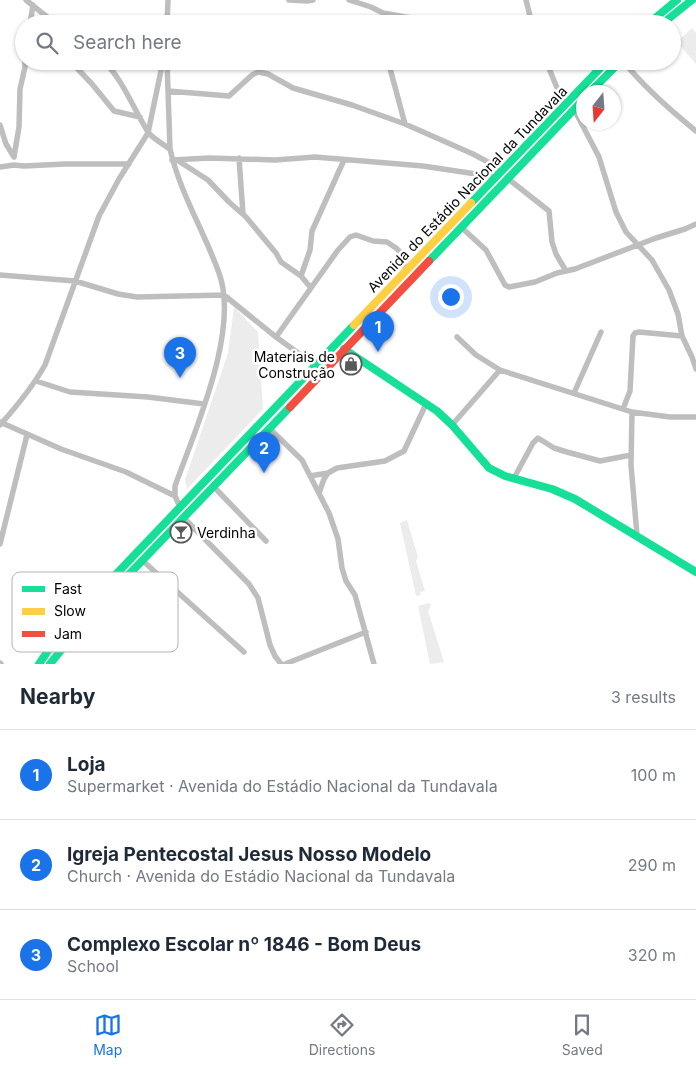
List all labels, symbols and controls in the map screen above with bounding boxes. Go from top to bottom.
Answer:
search box [15,15,681,70]
icon: search [33,29,61,57]
text: Search here [73,31,182,54]
street label: Avenida do Estádio Nacional da Tundavala [364,82,570,296]
north arrow [576,85,621,130]
your location [438,284,464,310]
pin: 1 [362,311,394,352]
pin: 3 [164,337,196,378]
place label: Materiais de Construção [254,348,335,381]
shop icon: Materiais de Construção [339,352,363,376]
pin: 2 [248,432,280,473]
bar icon: Verdinha [169,520,193,544]
place label: Verdinha [197,524,256,541]
legend [12,572,178,652]
text: Fast [54,580,82,597]
text: Slow [54,602,86,619]
text: Jam [54,625,82,642]
text: Nearby [20,684,95,709]
text: 3 results [611,687,676,707]
text: Loja [67,753,106,776]
text: 1 [33,765,39,785]
text: 100 m [631,765,676,785]
text: Supermarket · Avenida do Estádio Nacional da Tundavala [67,776,498,796]
text: Igreja Pentecostal Jesus Nosso Modelo [67,843,431,866]
text: 2 [31,855,41,875]
text: 290 m [628,855,676,875]
text: Church · Avenida do Estádio Nacional da Tundavala [67,866,455,886]
text: Complexo Escolar nº 1846 - Bom Deus [67,933,421,956]
text: 3 [31,945,41,965]
text: 320 m [628,945,676,965]
text: School [67,956,119,976]
tab: Map [93,1011,122,1058]
tab: Directions [309,1011,375,1058]
tab: Saved [562,1011,603,1058]

